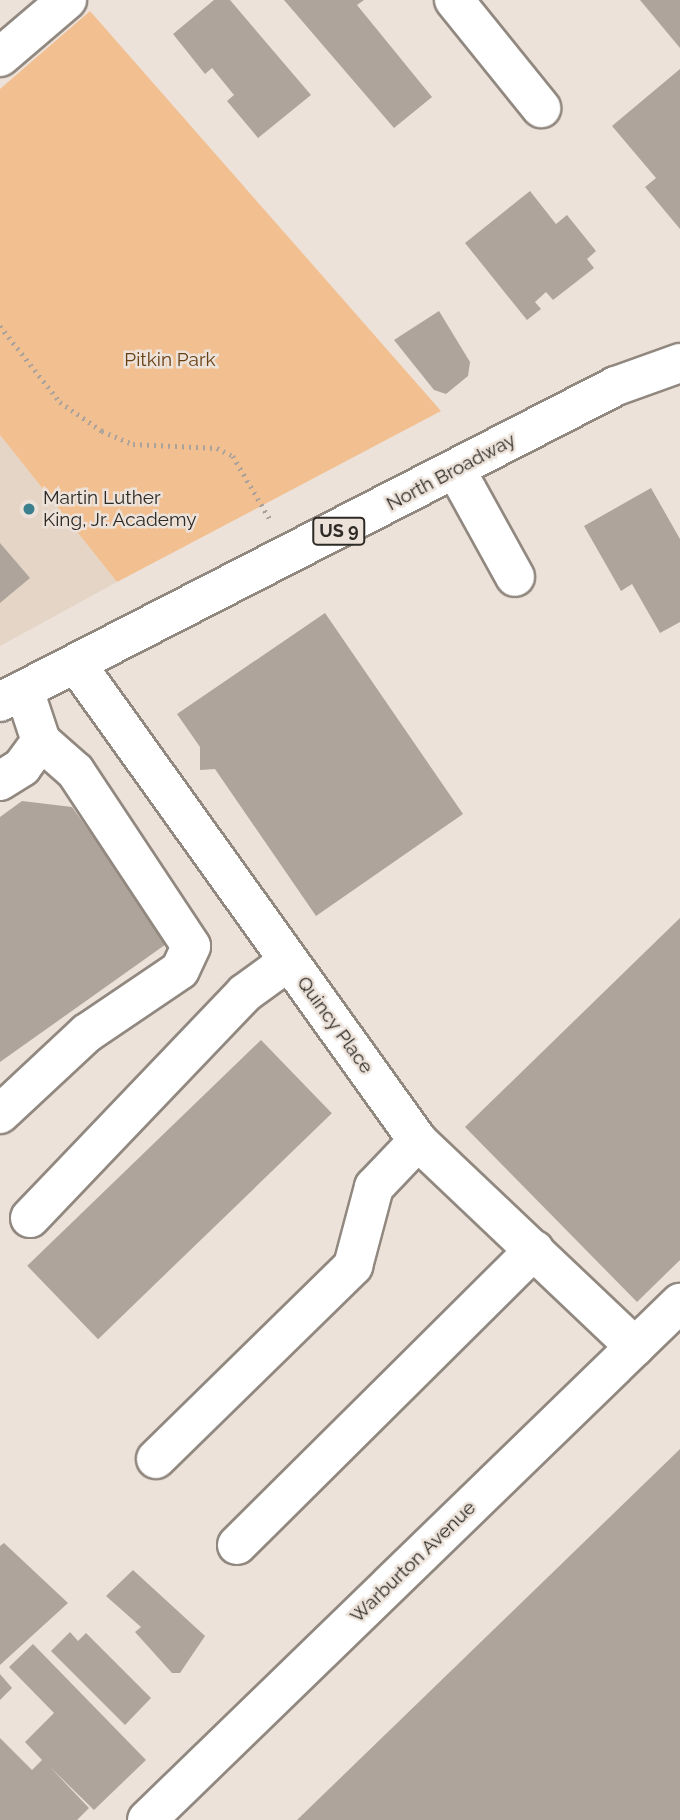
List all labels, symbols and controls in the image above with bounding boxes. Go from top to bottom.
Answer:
park label: Pitkin Park [124,349,216,371]
street label: North Broadway [383,428,519,516]
place label: Martin Luther King, Jr. Academy [43,487,198,531]
marker: Martin Luther King, Jr. Academy [21,501,37,517]
road number: US 9 [311,516,367,546]
street label: Quincy Place [292,972,378,1078]
street label: Warburton Avenue [345,1496,481,1628]

